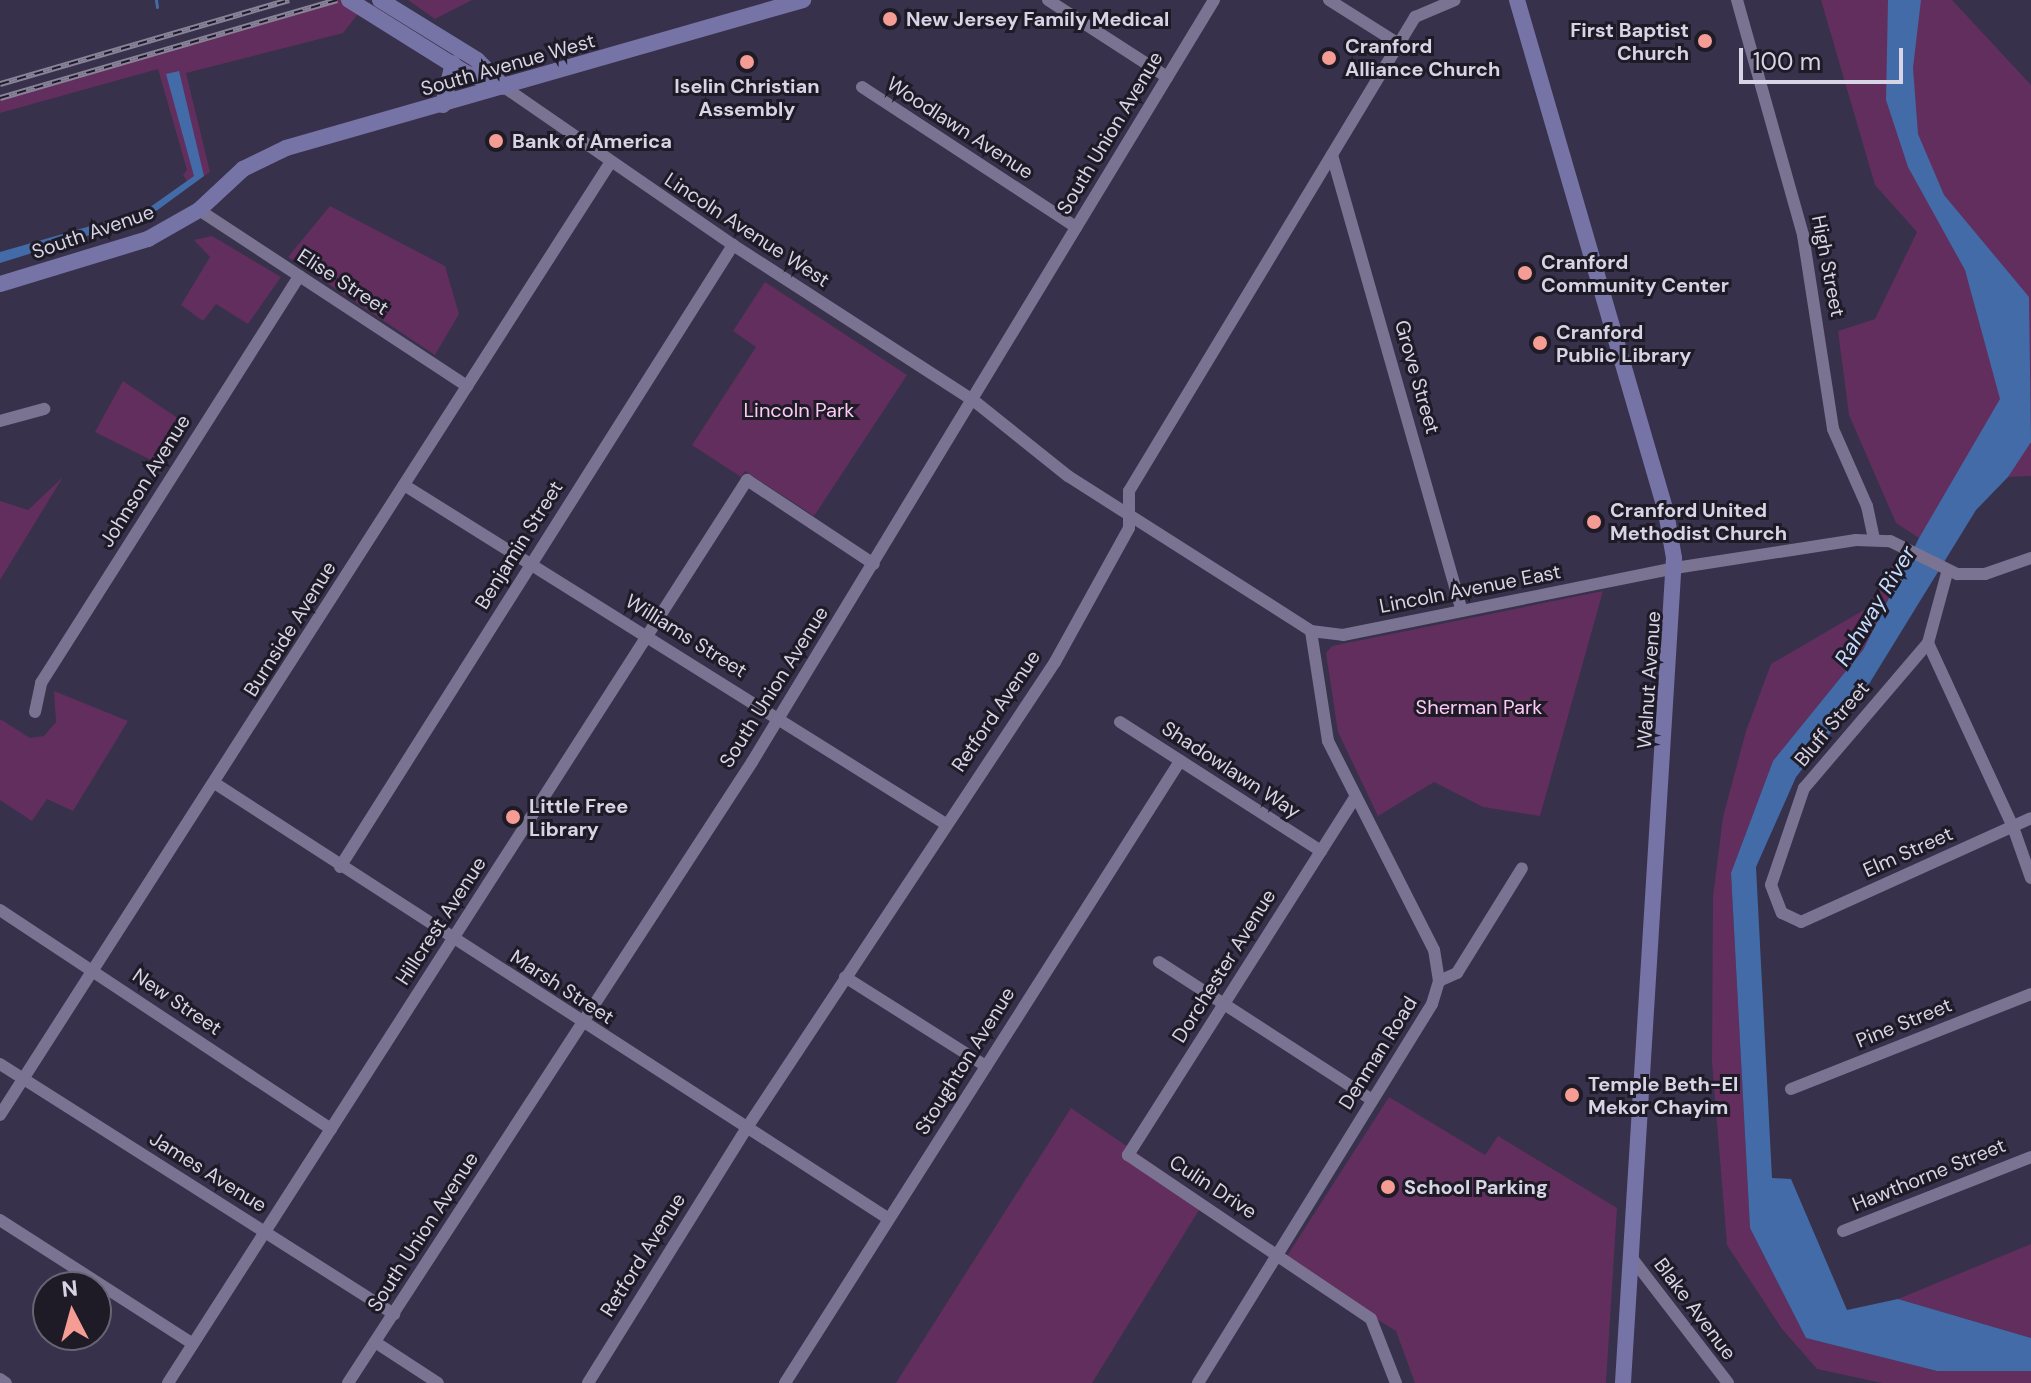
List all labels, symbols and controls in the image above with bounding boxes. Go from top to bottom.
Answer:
place label: New Jersey Family Medical [906,7,1169,31]
marker: New Jersey Family Medical [881,10,899,28]
place label: First Baptist Church [1570,18,1689,65]
street label: South Avenue West [418,29,598,101]
marker: First Baptist Church [1696,32,1714,50]
scale bar [1743,32,1907,82]
place label: Cranford Alliance Church [1345,34,1500,81]
text: 100 m [1753,46,1821,77]
street label: South Union Avenue [1052,47,1168,219]
marker: Cranford Alliance Church [1320,49,1338,67]
marker: Iselin Christian Assembly [738,53,756,71]
street label: Woodlawn Avenue [882,72,1038,184]
place label: Iselin Christian Assembly [674,74,820,121]
place label: Bank of America [512,129,672,153]
marker: Bank of America [487,132,505,150]
street label: Lincoln Avenue West [660,168,834,292]
street label: South Avenue [29,200,157,264]
street label: High Street [1806,213,1850,319]
street label: Elise Street [293,244,393,320]
place label: Cranford Community Center [1541,250,1729,297]
marker: Cranford Community Center [1516,264,1534,282]
street label: Grove Street [1389,317,1445,437]
place label: Cranford Public Library [1556,320,1691,367]
marker: Cranford Public Library [1531,334,1549,352]
park label: Lincoln Park [744,398,854,422]
street label: Johnson Avenue [95,410,195,552]
street label: Benjamin Street [470,476,568,614]
place label: Cranford United Methodist Church [1610,498,1787,545]
marker: Cranford United Methodist Church [1585,513,1603,531]
water label: Rahway River [1829,541,1921,671]
street label: Burnside Avenue [239,557,341,701]
street label: Lincoln Avenue East [1377,560,1563,618]
street label: Williams Street [621,589,751,683]
street label: South Union Avenue [715,602,833,772]
street label: Walnut Avenue [1632,610,1666,750]
street label: Retford Avenue [947,646,1045,776]
street label: Bluff Street [1790,677,1874,771]
park label: Sherman Park [1416,695,1542,719]
street label: Shadowlawn Way [1157,716,1305,824]
place label: Little Free Library [529,794,628,841]
marker: Little Free Library [504,808,522,826]
street label: Elm Street [1859,822,1957,882]
street label: Hillcrest Avenue [391,852,491,990]
street label: Dorchester Avenue [1167,885,1281,1047]
street label: Marsh Street [506,945,618,1029]
street label: New Street [128,964,226,1040]
street label: Stoughton Avenue [910,983,1020,1139]
street label: Denman Road [1334,992,1422,1114]
street label: Pine Street [1853,993,1955,1053]
place label: Temple Beth-El Mekor Chayim [1588,1072,1738,1119]
marker: Temple Beth-El Mekor Chayim [1563,1086,1581,1104]
street label: James Avenue [145,1126,271,1218]
street label: Hawthorne Street [1849,1133,2009,1217]
street label: South Union Avenue [362,1148,484,1316]
street label: Culin Drive [1165,1150,1261,1224]
place label: School Parking [1404,1175,1548,1199]
marker: School Parking [1379,1178,1397,1196]
street label: Retford Avenue [595,1189,691,1321]
street label: Blake Avenue [1649,1253,1741,1365]
north arrow [32,1271,112,1351]
text: N [60,1273,79,1304]

